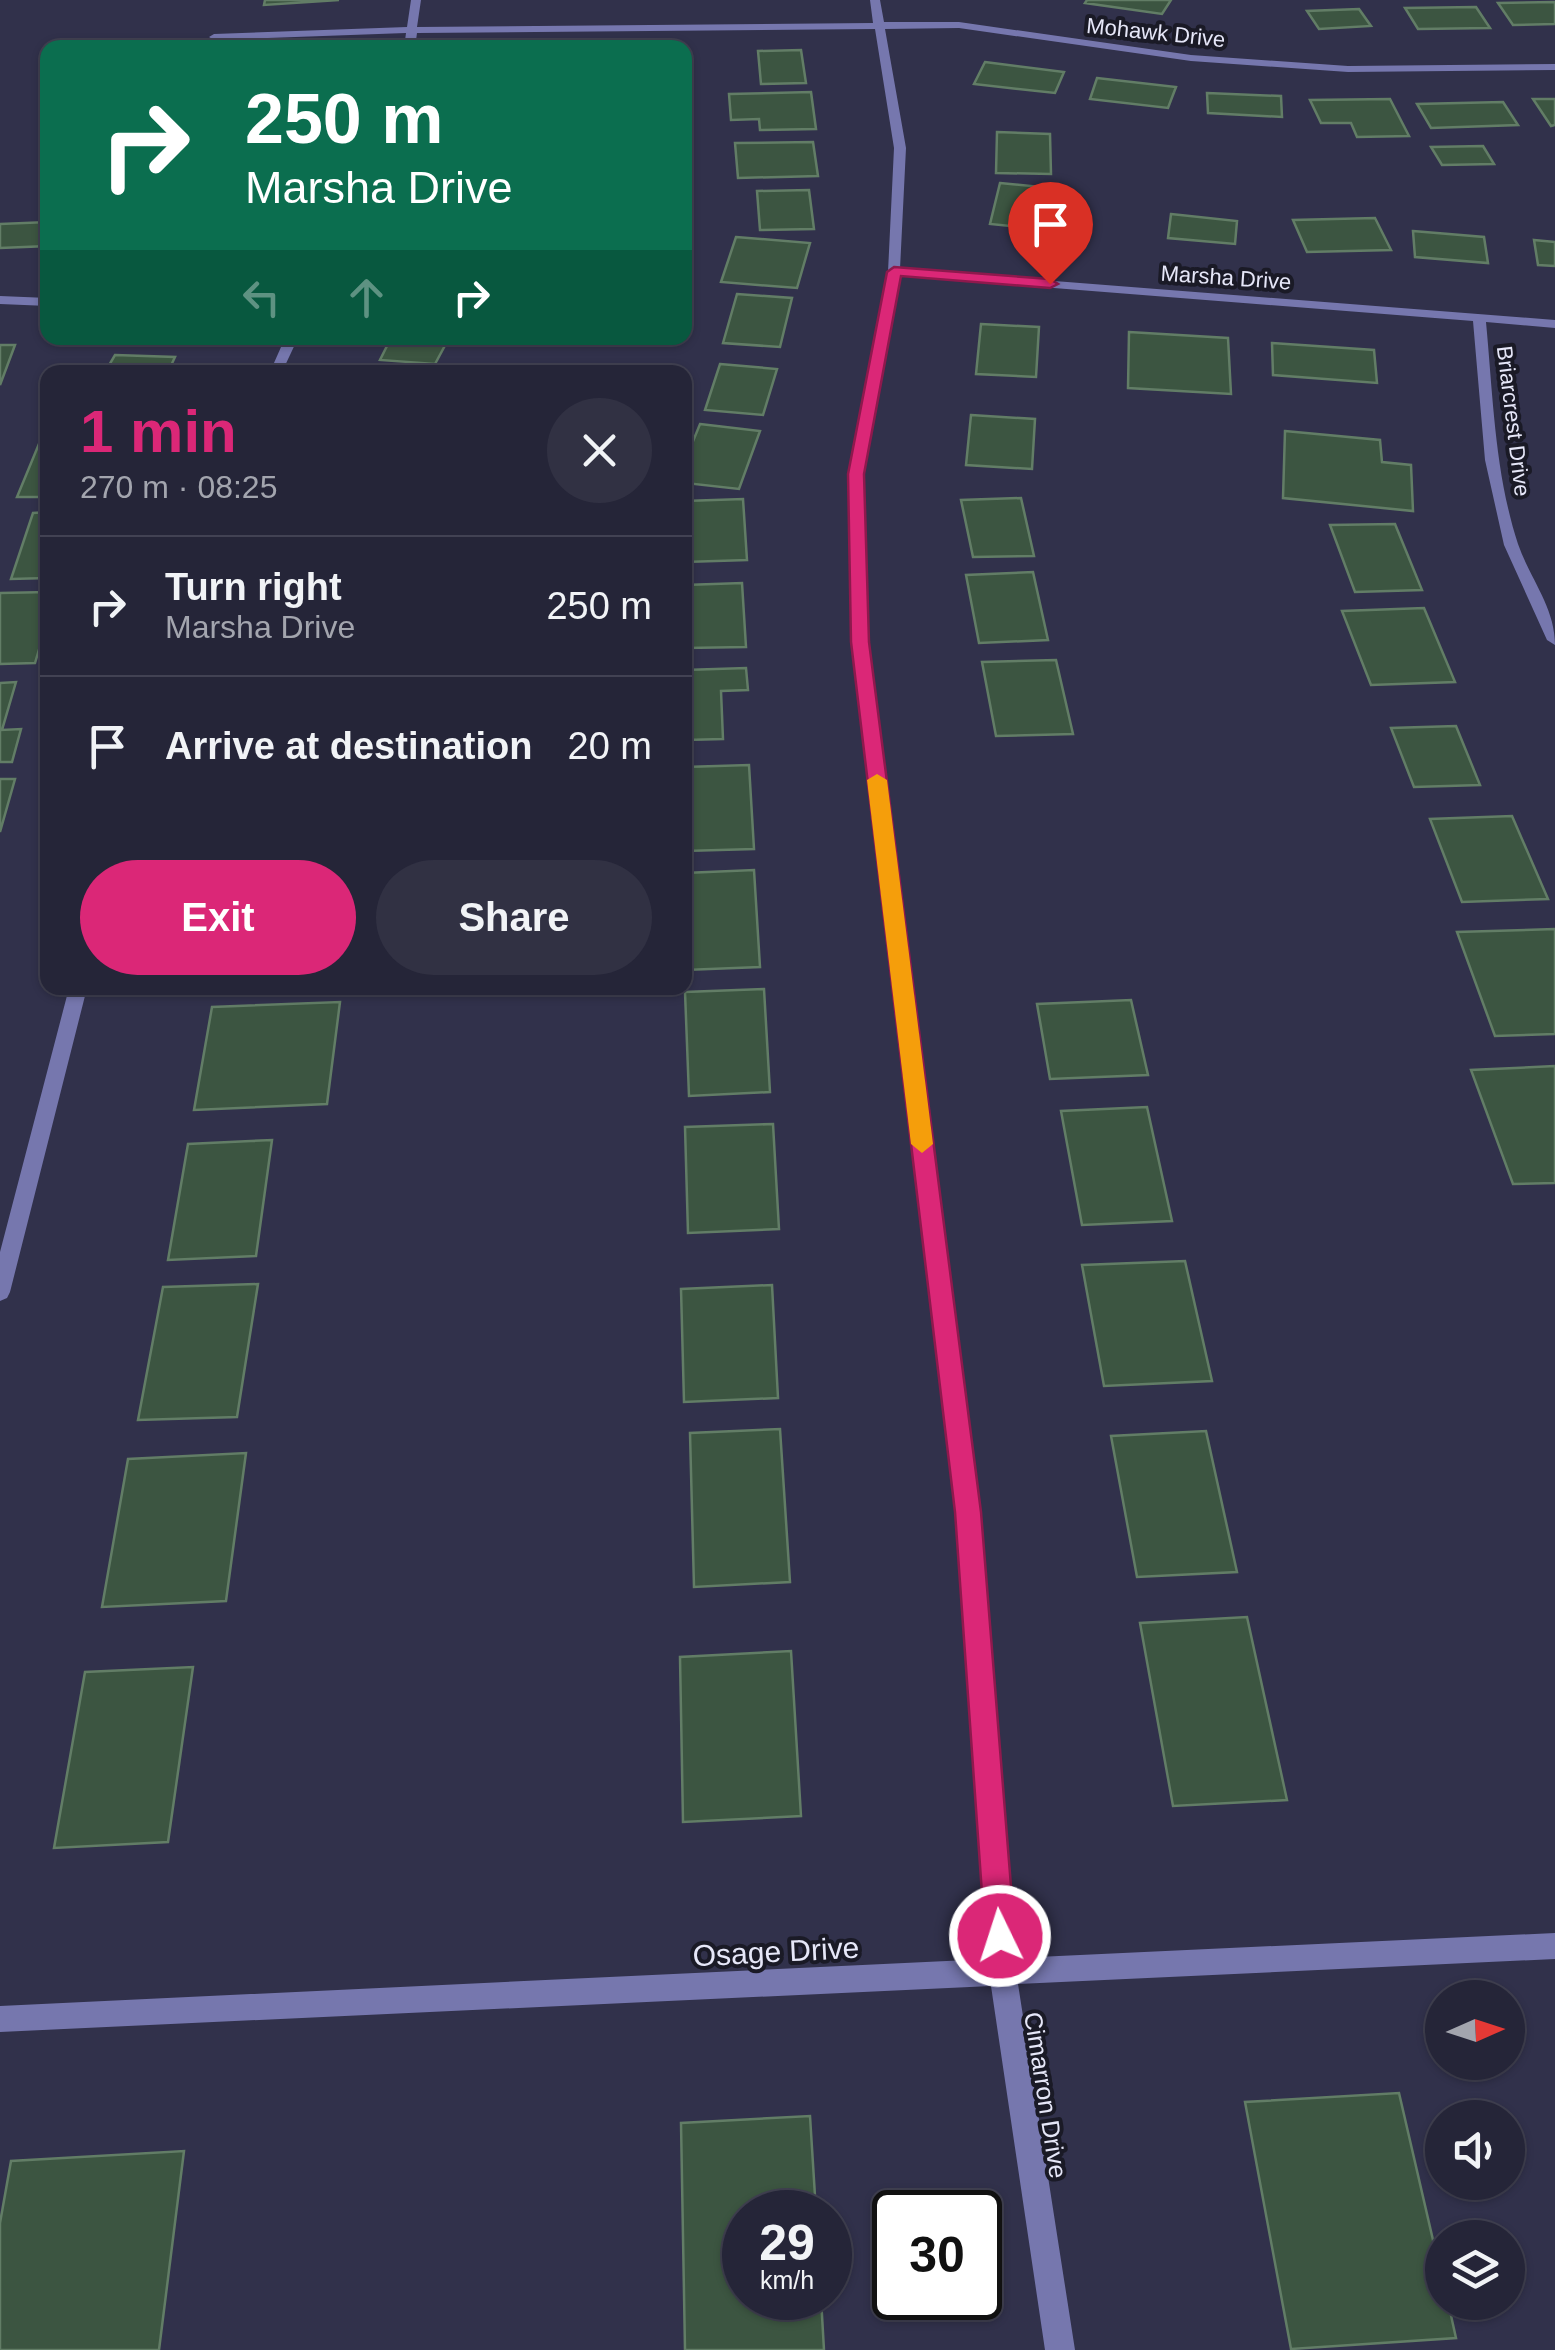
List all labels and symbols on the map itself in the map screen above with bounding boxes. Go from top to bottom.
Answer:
street label: Mohawk Drive [1085,13,1227,52]
pin [1008,182,1093,285]
street label: Marsha Drive [1160,260,1292,295]
street label: Briarcrest Drive [1492,344,1535,498]
position arrow [948,1884,1052,1988]
street label: Osage Drive [692,1931,860,1972]
north arrow [1425,1980,1525,2080]
street label: Cimarron Drive [1019,2010,1073,2180]
speed limit sign: 30 [872,2190,1002,2320]

